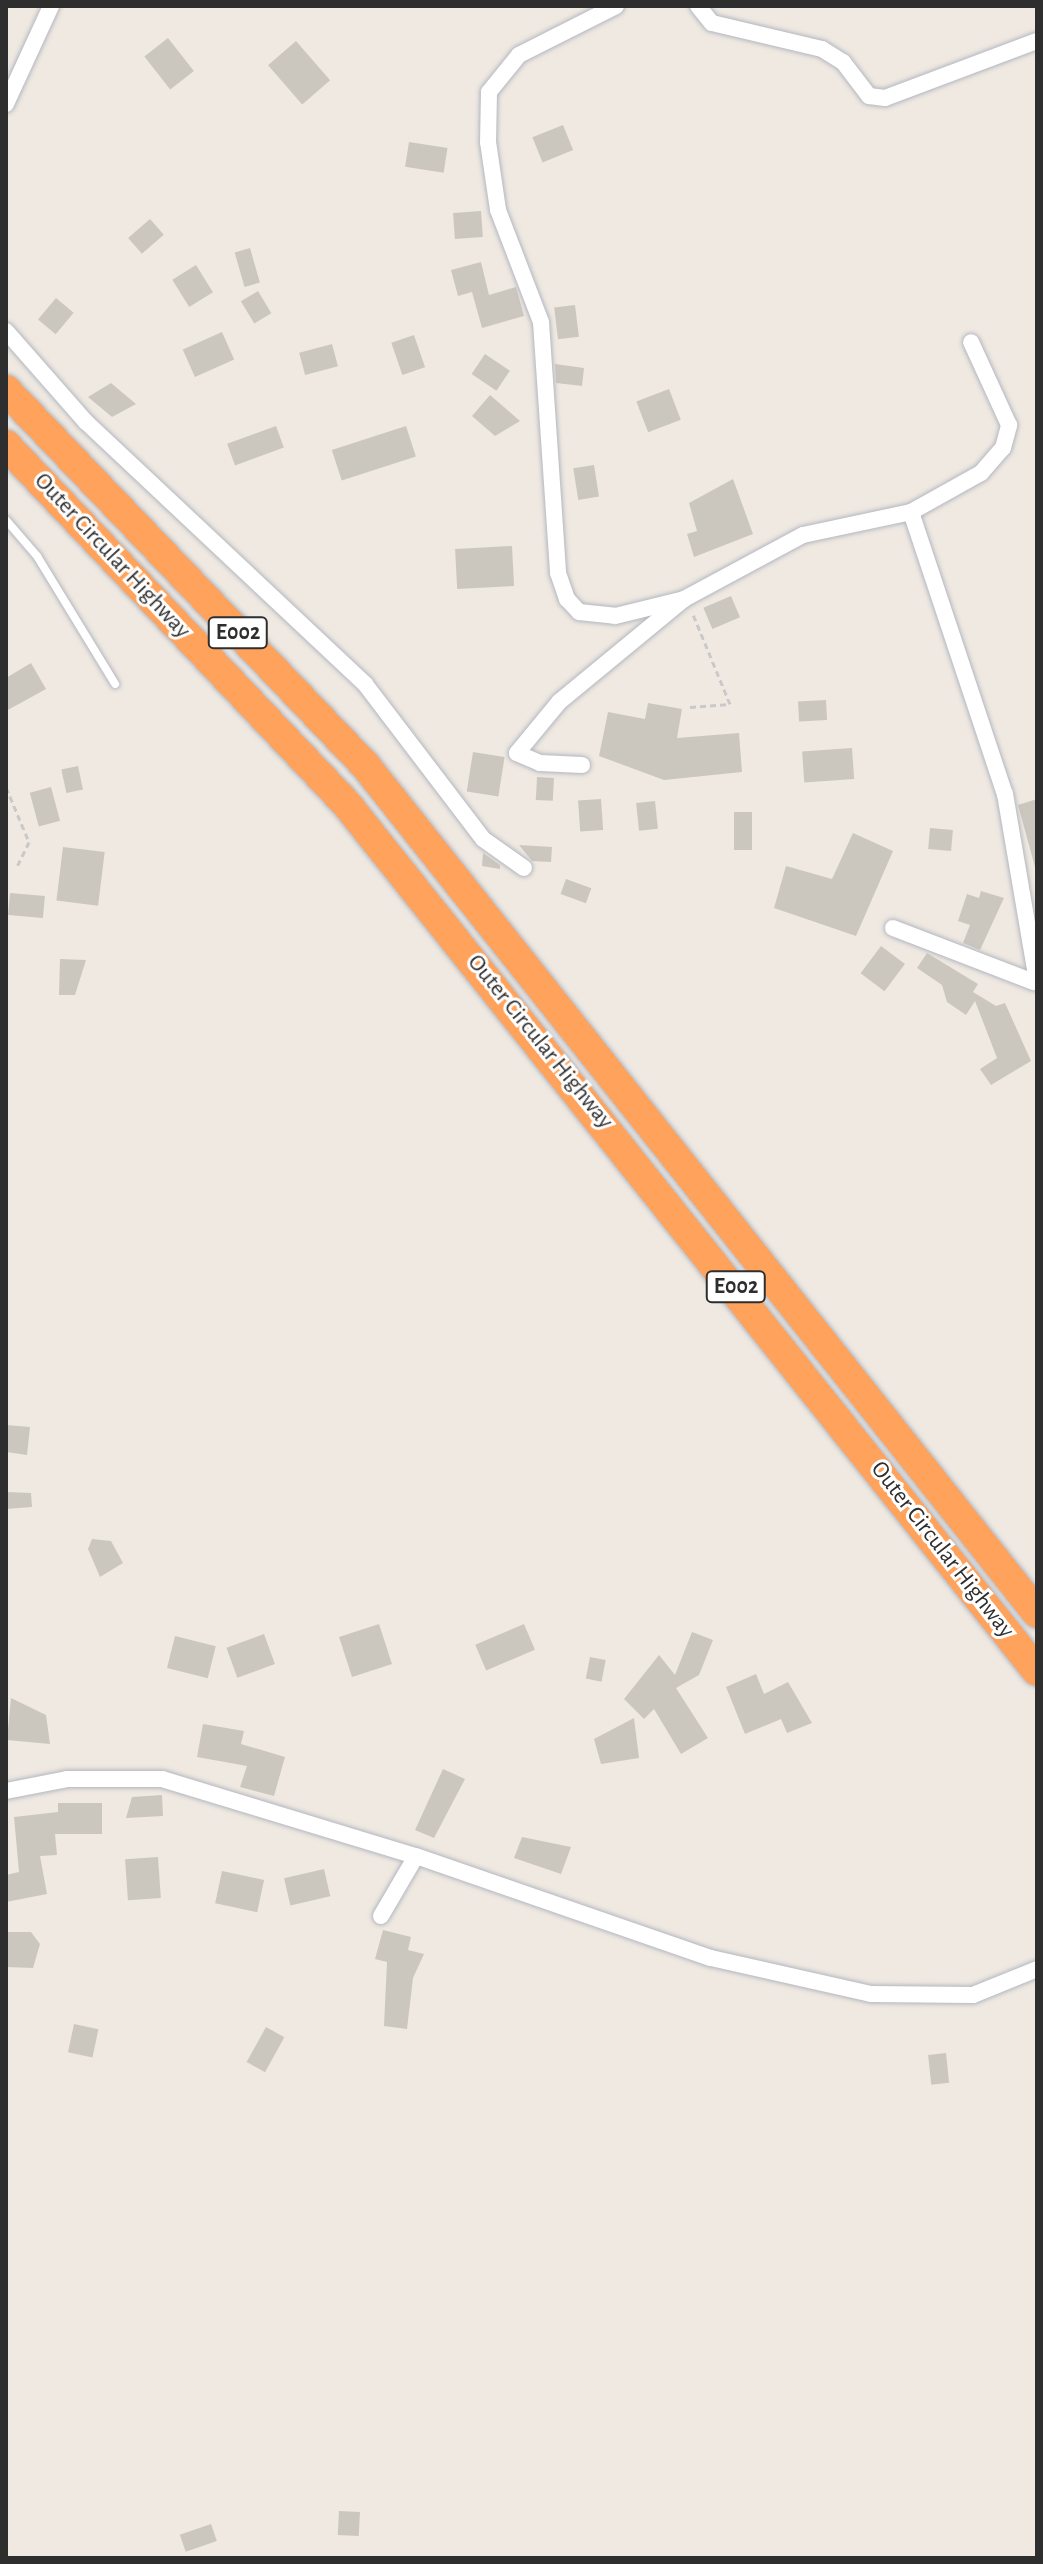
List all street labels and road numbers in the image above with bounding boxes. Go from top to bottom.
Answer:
street label: Outer Circular Highway [28,467,196,645]
road number: E002 [206,615,270,651]
street label: Outer Circular Highway [461,949,619,1135]
road number: E002 [704,1269,768,1305]
street label: Outer Circular Highway [864,1456,1020,1644]

